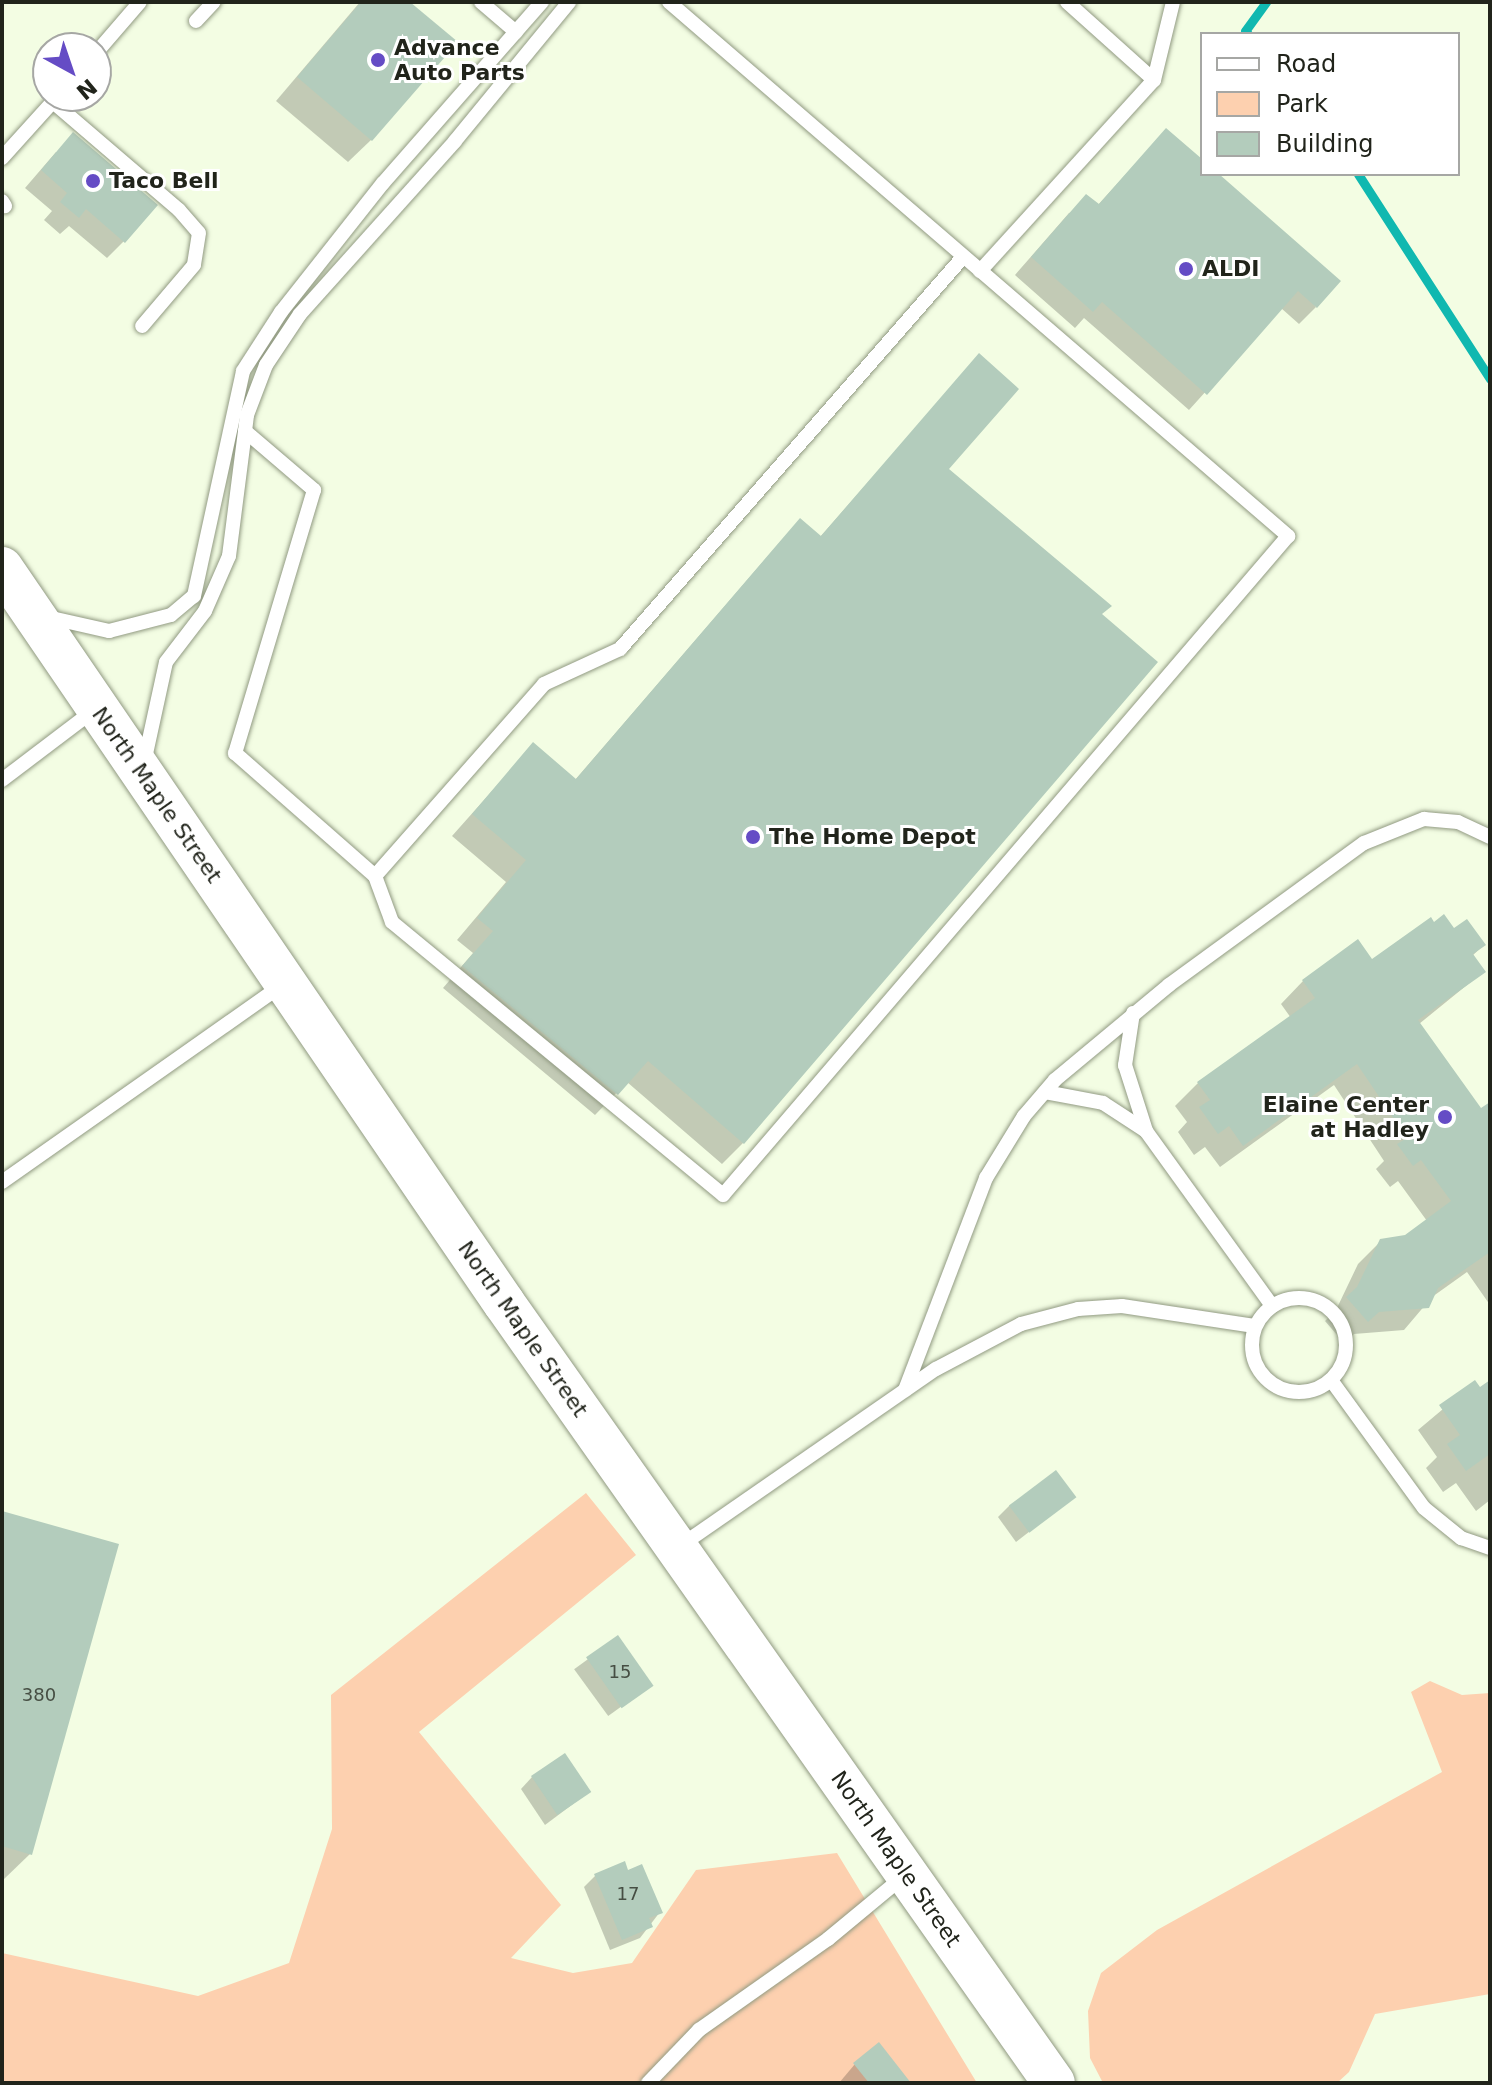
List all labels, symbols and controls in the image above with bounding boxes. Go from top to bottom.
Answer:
north arrow [32,32,112,112]
legend [1200,32,1460,176]
place label: Advance Auto Parts [394,34,525,86]
text: Road [1276,50,1336,78]
marker: Advance Auto Parts [369,51,387,69]
text: N [71,74,102,105]
text: Park [1276,90,1328,118]
text: Building [1276,130,1373,158]
place label: Taco Bell [109,168,219,194]
marker: Taco Bell [84,172,102,190]
place label: ALDI [1202,256,1259,282]
marker: ALDI [1177,260,1195,278]
street label: North Maple Street [86,702,228,888]
place label: The Home Depot [769,824,976,850]
marker: The Home Depot [744,828,762,846]
place label: Elaine Center at Hadley [1263,1091,1429,1142]
marker: Elaine Center at Hadley [1436,1108,1454,1126]
street label: North Maple Street [452,1236,594,1422]
house number: 15 [609,1661,631,1683]
house number: 380 [22,1684,56,1706]
street label: North Maple Street [825,1766,967,1952]
house number: 17 [617,1883,639,1905]

